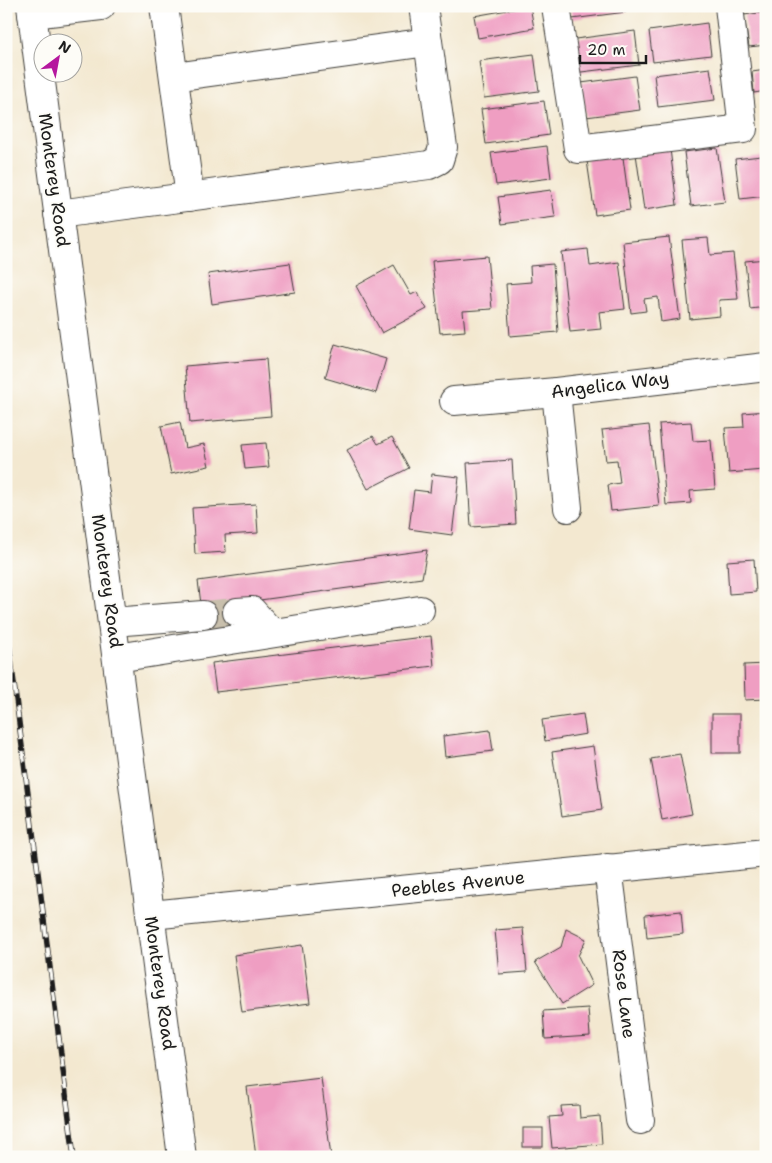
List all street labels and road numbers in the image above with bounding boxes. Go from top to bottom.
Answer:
street label: Monterey Road [33,111,75,249]
street label: Angelica Way [550,366,670,404]
street label: Monterey Road [86,512,128,650]
street label: Peebles Avenue [390,865,526,903]
street label: Monterey Road [139,914,181,1052]
street label: Rose Lane [607,948,641,1040]

